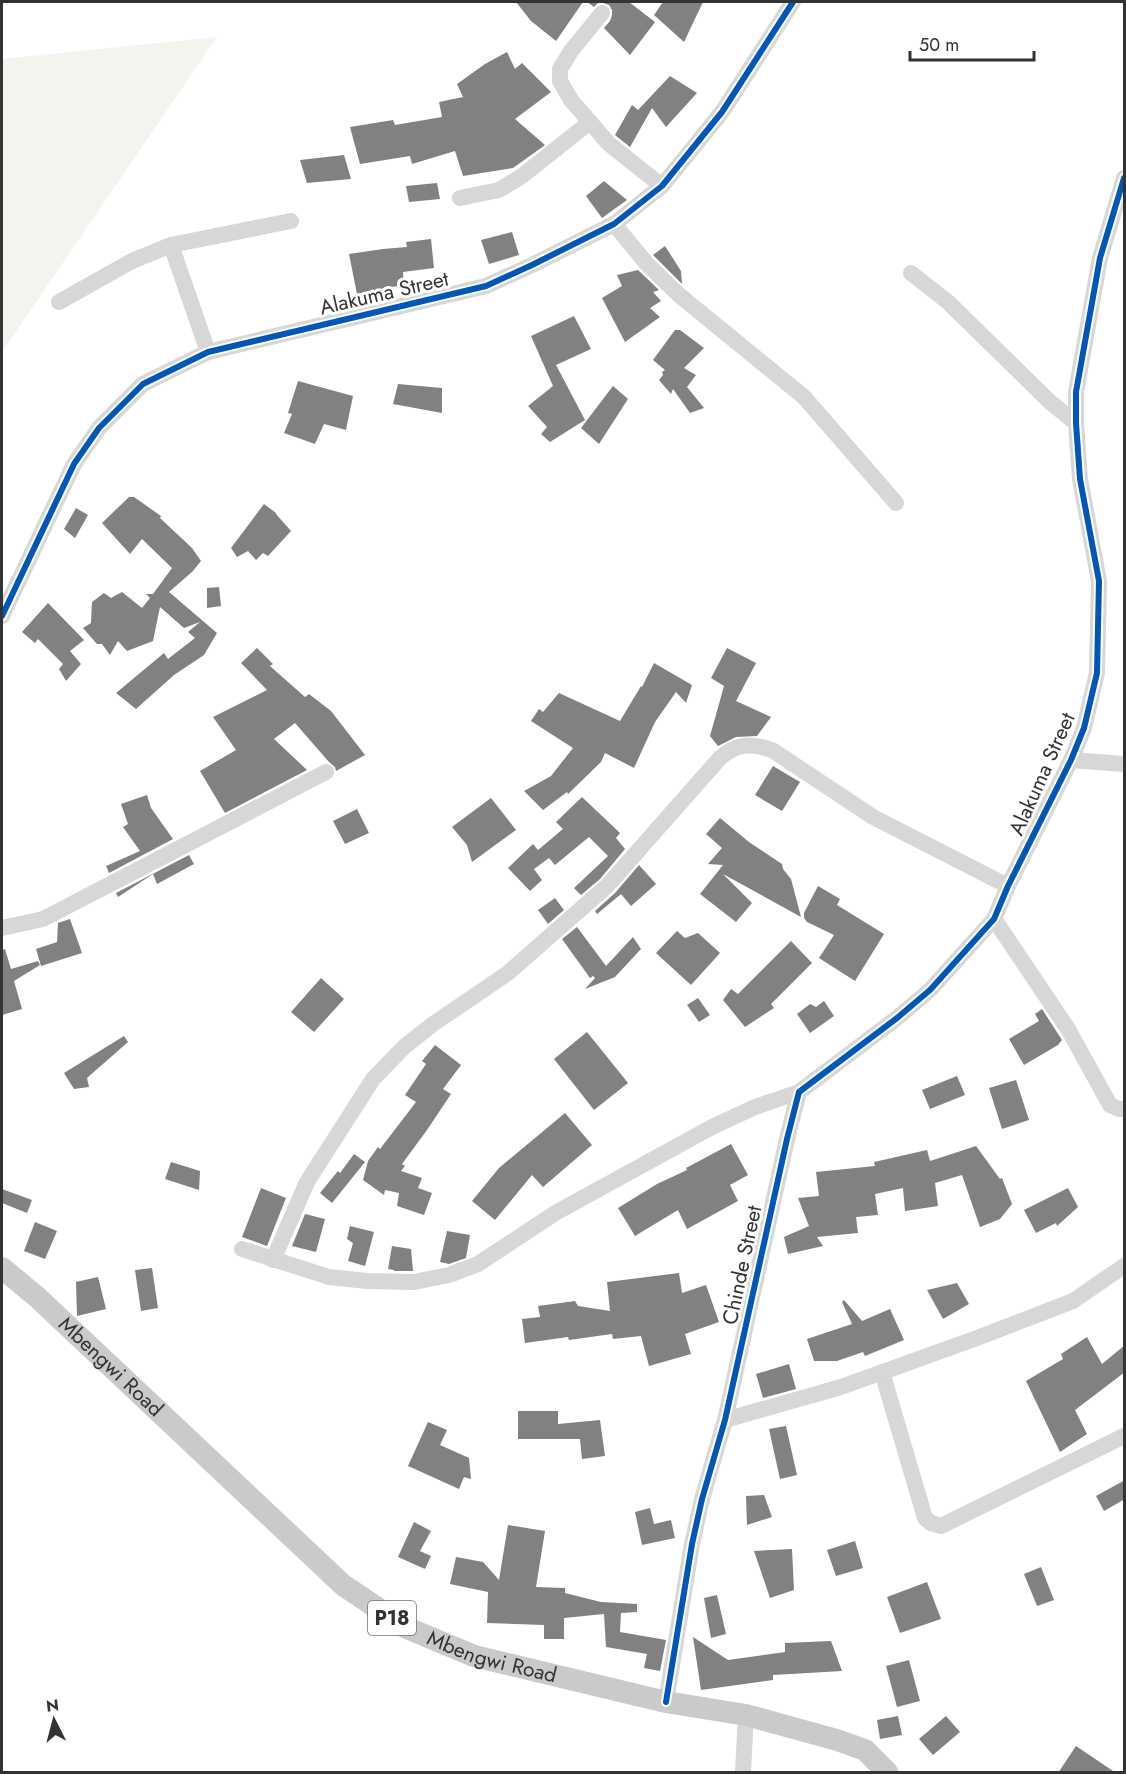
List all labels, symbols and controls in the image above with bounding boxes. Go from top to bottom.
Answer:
scale bar [910,24,1034,62]
text: 50 m [919,32,959,58]
street label: Alakuma Street [316,264,452,322]
street label: Alakuma Street [1002,708,1082,840]
street label: Chinde Street [715,1203,769,1327]
street label: Mbengwi Road [52,1310,170,1424]
road number: P18 [368,1601,416,1635]
street label: Mbengwi Road [423,1623,560,1690]
north arrow [24,1690,84,1750]
text: N [45,1693,60,1718]

